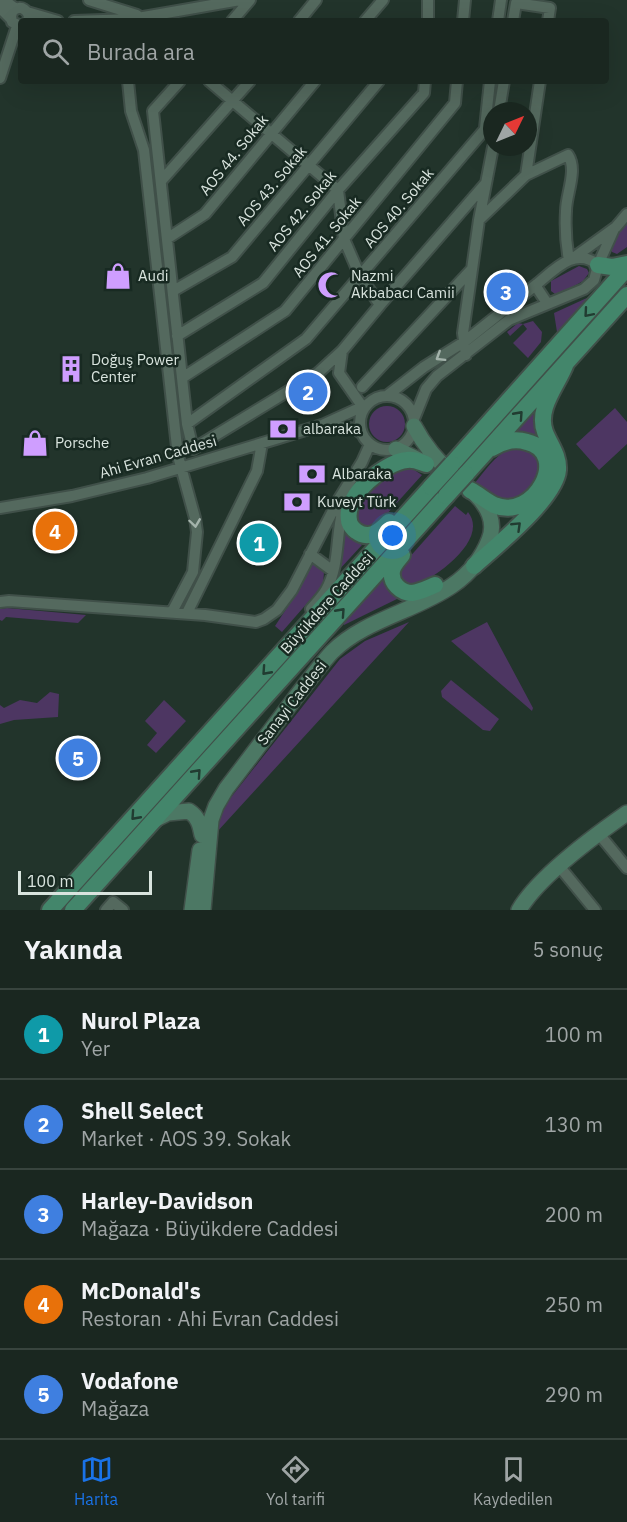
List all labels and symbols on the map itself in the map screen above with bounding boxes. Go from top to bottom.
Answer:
north arrow [483,102,537,156]
street label: AOS 44. Sokak [195,110,272,199]
street label: AOS 43. Sokak [233,142,311,230]
street label: AOS 40. Sokak [360,164,438,252]
street label: AOS 42. Sokak [263,166,340,255]
street label: AOS 41. Sokak [288,192,365,281]
shop icon: Audi [103,261,133,291]
place label: Audi [138,266,169,285]
place label: Nazmi Akbabacı Camii [351,266,455,302]
mosque icon: Nazmi Akbabacı Camii [316,270,346,300]
pin: 3 [486,270,526,314]
one-way arrow [585,306,596,317]
one-way arrow [436,349,446,361]
place label: Doğuş Power Center [91,350,180,386]
building icon: Doğuş Power Center [56,354,86,384]
pin: 2 [288,370,328,414]
one-way arrow [512,411,523,422]
bank icon: albaraka [268,414,298,444]
place label: albaraka [303,419,361,438]
shop icon: Porsche [20,428,50,458]
street label: Ahi Evran Caddesi [97,431,219,482]
place label: Porsche [55,433,109,452]
bank icon: Albaraka [297,459,327,489]
place label: Albaraka [332,464,392,483]
bank icon: Kuveyt Türk [282,487,312,517]
place label: Kuveyt Türk [317,492,396,511]
pin: 4 [36,508,74,554]
one-way arrow [189,518,201,528]
pin: 1 [240,520,278,566]
your location [378,521,407,550]
one-way arrow [510,522,521,533]
street label: Büyükdere Caddesi [276,548,377,657]
one-way arrow [334,609,345,619]
street label: Sanayi Caddesi [253,657,330,749]
one-way arrow [262,664,273,675]
pin: 5 [58,736,98,780]
one-way arrow [190,769,201,780]
one-way arrow [131,809,142,820]
scale bar [18,868,152,896]

